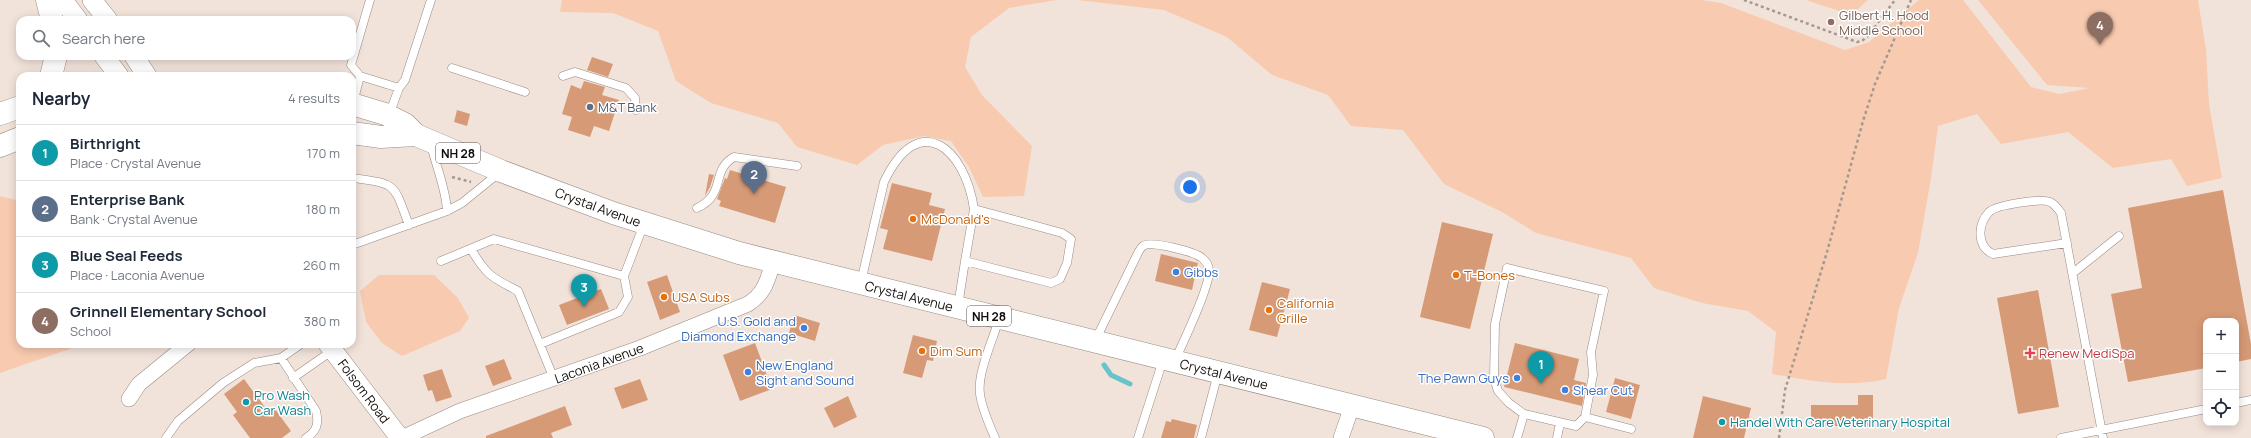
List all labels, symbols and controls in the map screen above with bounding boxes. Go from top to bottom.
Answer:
place label: Gilbert H. Hood Middle School [1839,6,1929,39]
pin: 4 [2087,12,2113,45]
search box [16,16,356,60]
marker: Gilbert H. Hood Middle School [1826,17,1836,27]
icon: search [30,27,52,49]
text: Search here [62,28,145,49]
text: Nearby [32,87,90,110]
text: 4 results [288,89,340,107]
place label: M&T Bank [598,98,657,116]
marker: M&T Bank [585,102,595,112]
text: Birthright [70,133,141,154]
road number: NH 28 [436,143,480,163]
text: 1 [42,144,48,162]
text: 170 m [307,144,340,162]
text: Place · Crystal Avenue [70,154,201,172]
pin: 2 [741,161,767,194]
your location [1180,177,1200,197]
street label: Crystal Avenue [553,183,644,231]
text: Enterprise Bank [70,189,184,210]
text: 2 [41,200,49,218]
text: 180 m [306,200,340,218]
text: Bank · Crystal Avenue [70,210,198,228]
place label: McDonald's [921,210,990,228]
marker: McDonald's [908,214,918,224]
text: Blue Seal Feeds [70,245,183,266]
text: 3 [41,256,49,274]
text: 260 m [303,256,340,274]
place label: Gibbs [1184,263,1219,281]
text: Place · Laconia Avenue [70,266,205,284]
place label: T-Bones [1464,266,1515,284]
marker: Gibbs [1171,267,1181,277]
marker: T-Bones [1451,270,1461,280]
pin: 3 [571,274,597,307]
street label: Crystal Avenue [863,276,955,316]
place label: USA Subs [672,288,730,306]
marker: USA Subs [659,292,669,302]
place label: California Grille [1277,294,1334,327]
text: Grinnell Elementary School [70,301,266,322]
marker: California Grille [1264,305,1274,315]
road number: NH 28 [967,306,1011,326]
text: 4 [41,312,49,330]
text: 380 m [304,312,340,330]
place label: U.S. Gold and Diamond Exchange [681,312,796,345]
map controls [2203,318,2239,426]
button: + [2203,318,2239,354]
text: School [70,322,111,340]
marker: U.S. Gold and Diamond Exchange [799,323,809,333]
street label: Laconia Avenue [552,338,646,387]
place label: Dim Sum [930,342,982,360]
place label: Renew MediSpa [2039,344,2134,362]
marker: Dim Sum [917,346,927,356]
marker: Renew MediSpa [2024,347,2036,359]
pin: 1 [1528,351,1554,384]
street label: Crystal Avenue [1178,354,1270,394]
button: − [2203,354,2239,390]
street label: Folsom Road [334,355,394,427]
place label: New England Sight and Sound [756,356,854,389]
marker: New England Sight and Sound [743,367,753,377]
place label: The Pawn Guys [1418,369,1509,387]
marker: The Pawn Guys [1512,373,1522,383]
place label: Shear Cut [1573,381,1633,399]
marker: Shear Cut [1560,385,1570,395]
place label: Pro Wash Car Wash [254,386,311,419]
button: locate [2203,390,2239,426]
marker: Pro Wash Car Wash [241,397,251,407]
place label: Handel With Care Veterinary Hospital [1730,413,1950,431]
marker: Handel With Care Veterinary Hospital [1717,417,1727,427]

